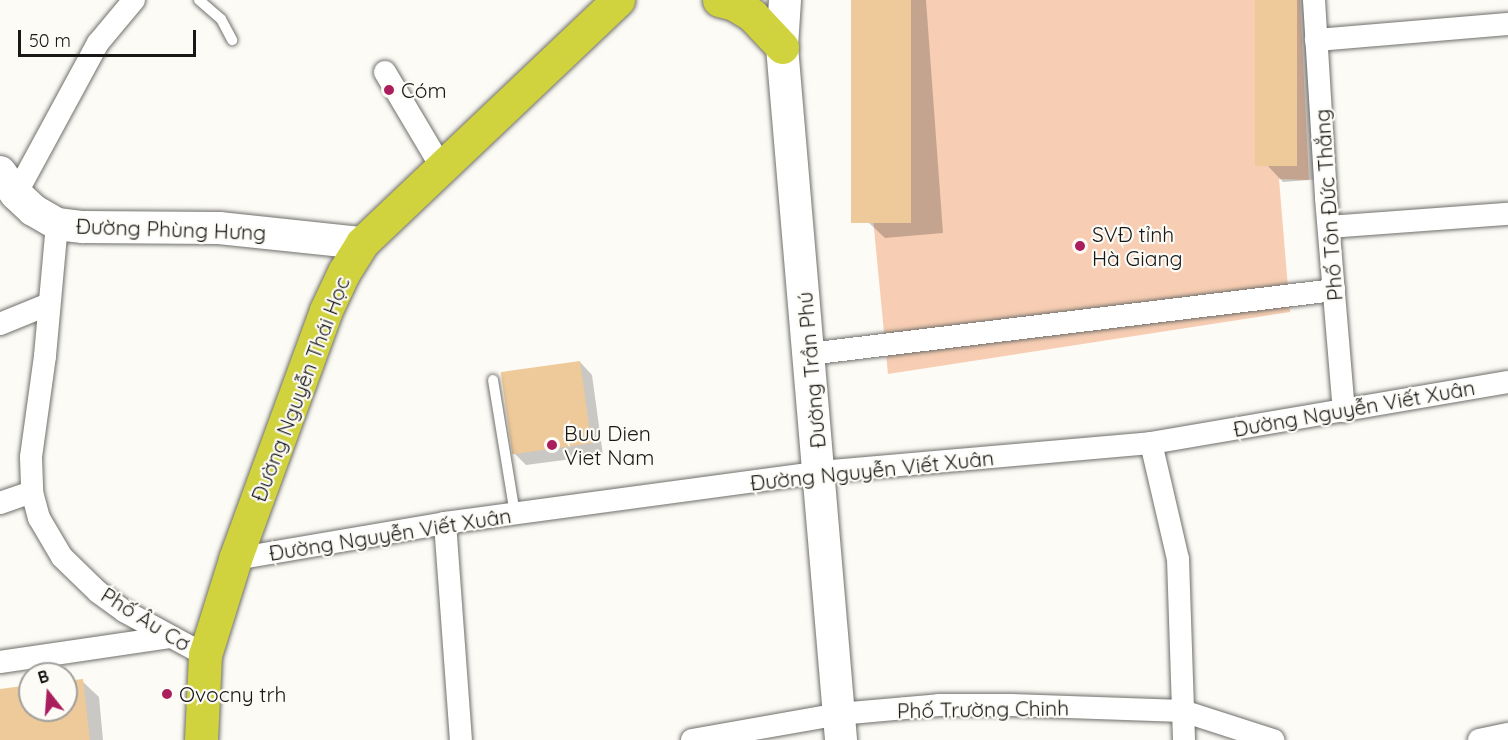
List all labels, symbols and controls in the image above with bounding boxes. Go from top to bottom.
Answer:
scale bar [21,18,200,56]
text: 50 m [29,29,71,52]
place label: Cóm [401,77,447,103]
marker: Cóm [382,83,396,97]
street label: Phố Tôn Đức Thắng [1309,108,1347,302]
street label: Đường Phùng Hưng [75,213,267,245]
place label: SVĐ tỉnh Hà Giang [1092,221,1183,271]
marker: SVĐ tỉnh Hà Giang [1073,239,1087,253]
street label: Đường Nguyễn Thái Học [245,273,355,505]
street label: Đường Trần Phú [792,291,830,449]
street label: Đường Nguyễn Viết Xuân [1231,374,1477,442]
place label: Buu Dien Viet Nam [564,420,654,470]
marker: Buu Dien Viet Nam [545,438,559,452]
street label: Đường Nguyễn Viết Xuân [749,445,995,495]
street label: Đường Nguyễn Viết Xuân [267,502,513,566]
street label: Phố Âu Cơ [97,582,195,656]
north arrow [18,662,78,722]
text: B [35,666,51,688]
place label: Ovocny trh [179,681,286,707]
marker: Ovocny trh [160,687,174,701]
street label: Phố Trường Chinh [897,695,1069,723]

